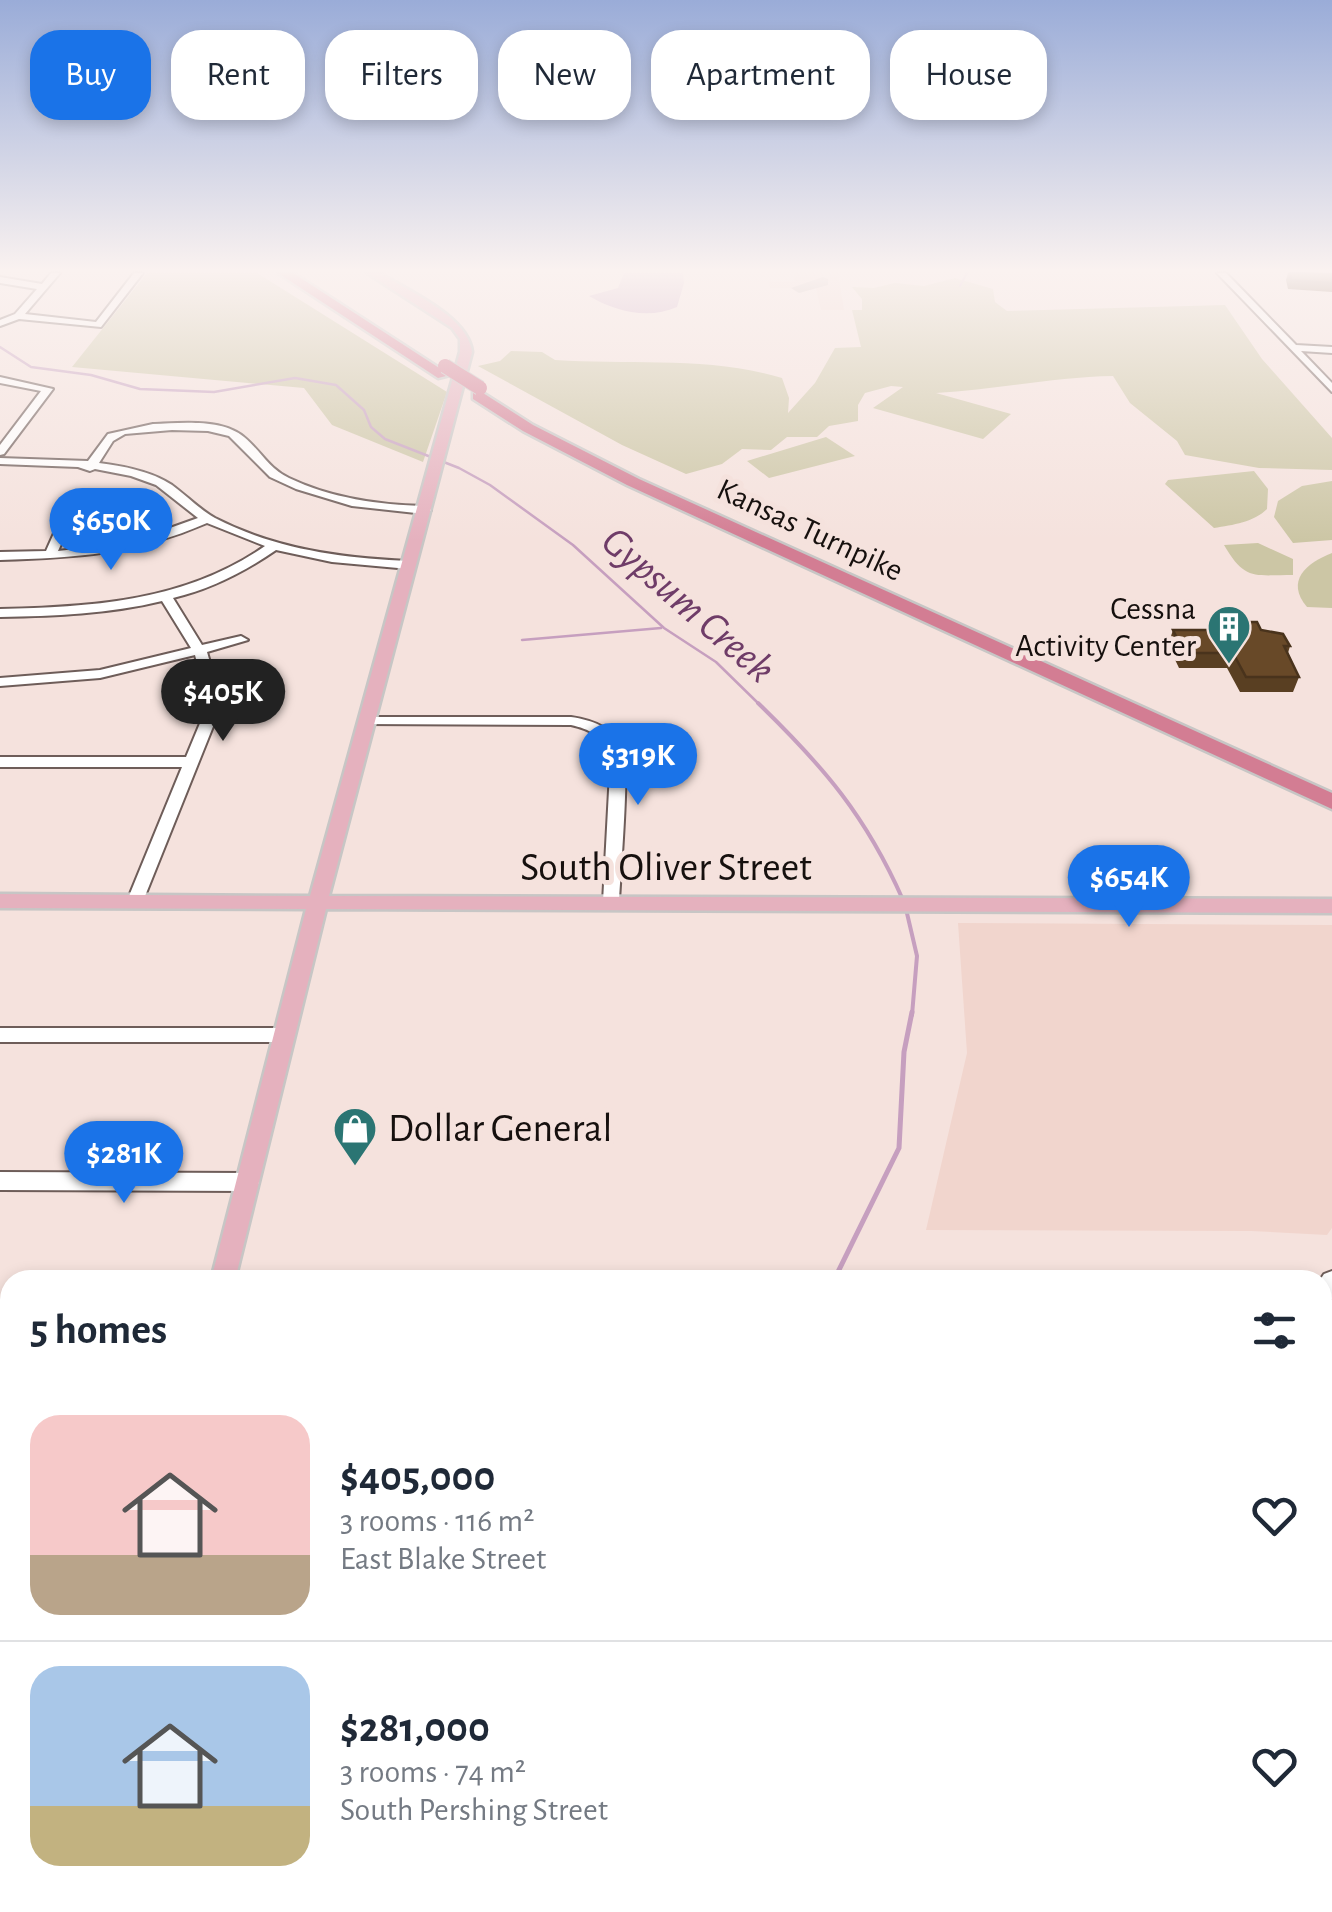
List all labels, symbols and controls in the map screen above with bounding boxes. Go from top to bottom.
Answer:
chip: Buy [30,30,151,120]
chip: Rent [171,30,305,120]
chip: Filters [325,30,478,120]
chip: New [498,30,631,120]
chip: Apartment [651,30,870,120]
chip: House [890,30,1047,120]
street label: Kansas Turnpike [712,473,908,587]
pin: $650K [41,488,181,573]
text: $650K [71,504,151,536]
water label: Gypsum Creek [593,519,782,692]
place label: Cessna Activity Center [1015,593,1197,662]
building icon: Cessna Activity Center [1206,604,1252,665]
pin: $405K [153,659,293,744]
text: $405K [183,675,263,707]
pin: $319K [568,723,708,808]
text: $319K [601,739,675,771]
pin: $654K [1059,845,1199,930]
street label: South Oliver Street [520,848,812,888]
text: $654K [1090,861,1168,893]
shop icon: Dollar General [332,1106,378,1167]
place label: Dollar General [388,1109,612,1149]
pin: $281K [54,1121,194,1206]
text: $281K [86,1137,162,1169]
icon: filters [1247,1303,1302,1358]
text: 5 homes [30,1309,167,1351]
icon: home [110,1455,230,1575]
text: $405,000 [340,1456,495,1498]
icon: heart [1247,1488,1302,1543]
text: 3 rooms · 116 m² [340,1505,534,1537]
text: East Blake Street [340,1543,546,1575]
icon: home [110,1706,230,1826]
text: $281,000 [340,1707,490,1749]
icon: heart [1247,1739,1302,1794]
text: 3 rooms · 74 m² [340,1756,526,1788]
text: South Pershing Street [340,1794,608,1826]

